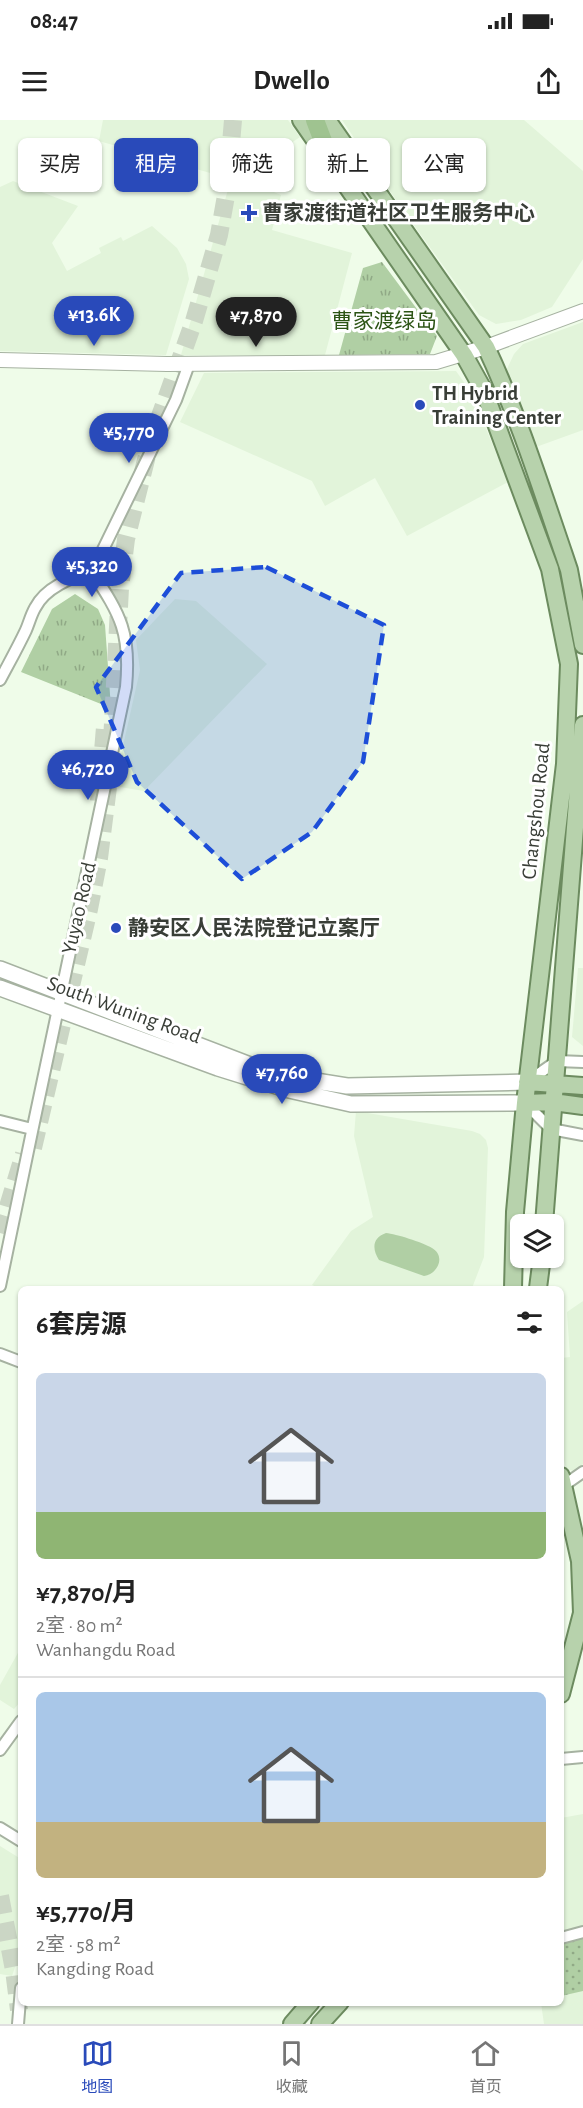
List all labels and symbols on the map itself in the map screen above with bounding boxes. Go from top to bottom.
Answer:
place label: 曹家渡街道社区卫生服务中心 [262,201,535,224]
marker: 曹家渡街道社区卫生服务中心 [240,204,258,222]
pin: ¥13.6K [45,296,143,347]
pin: ¥7,870 [207,297,305,348]
park label: 曹家渡绿岛 [332,310,437,332]
place label: TH Hybrid Training Center [432,383,562,428]
marker: TH Hybrid Training Center [413,398,427,412]
pin: ¥5,770 [80,413,178,464]
pin: ¥5,320 [43,547,141,598]
street label: Changshou Road [518,741,554,880]
pin: ¥6,720 [39,750,137,801]
street label: Yuyao Road [58,860,100,956]
place label: 静安区人民法院登记立案厅 [128,916,380,939]
marker: 静安区人民法院登记立案厅 [109,921,123,935]
street label: South Wuning Road [44,972,204,1048]
pin: ¥7,760 [233,1054,331,1105]

